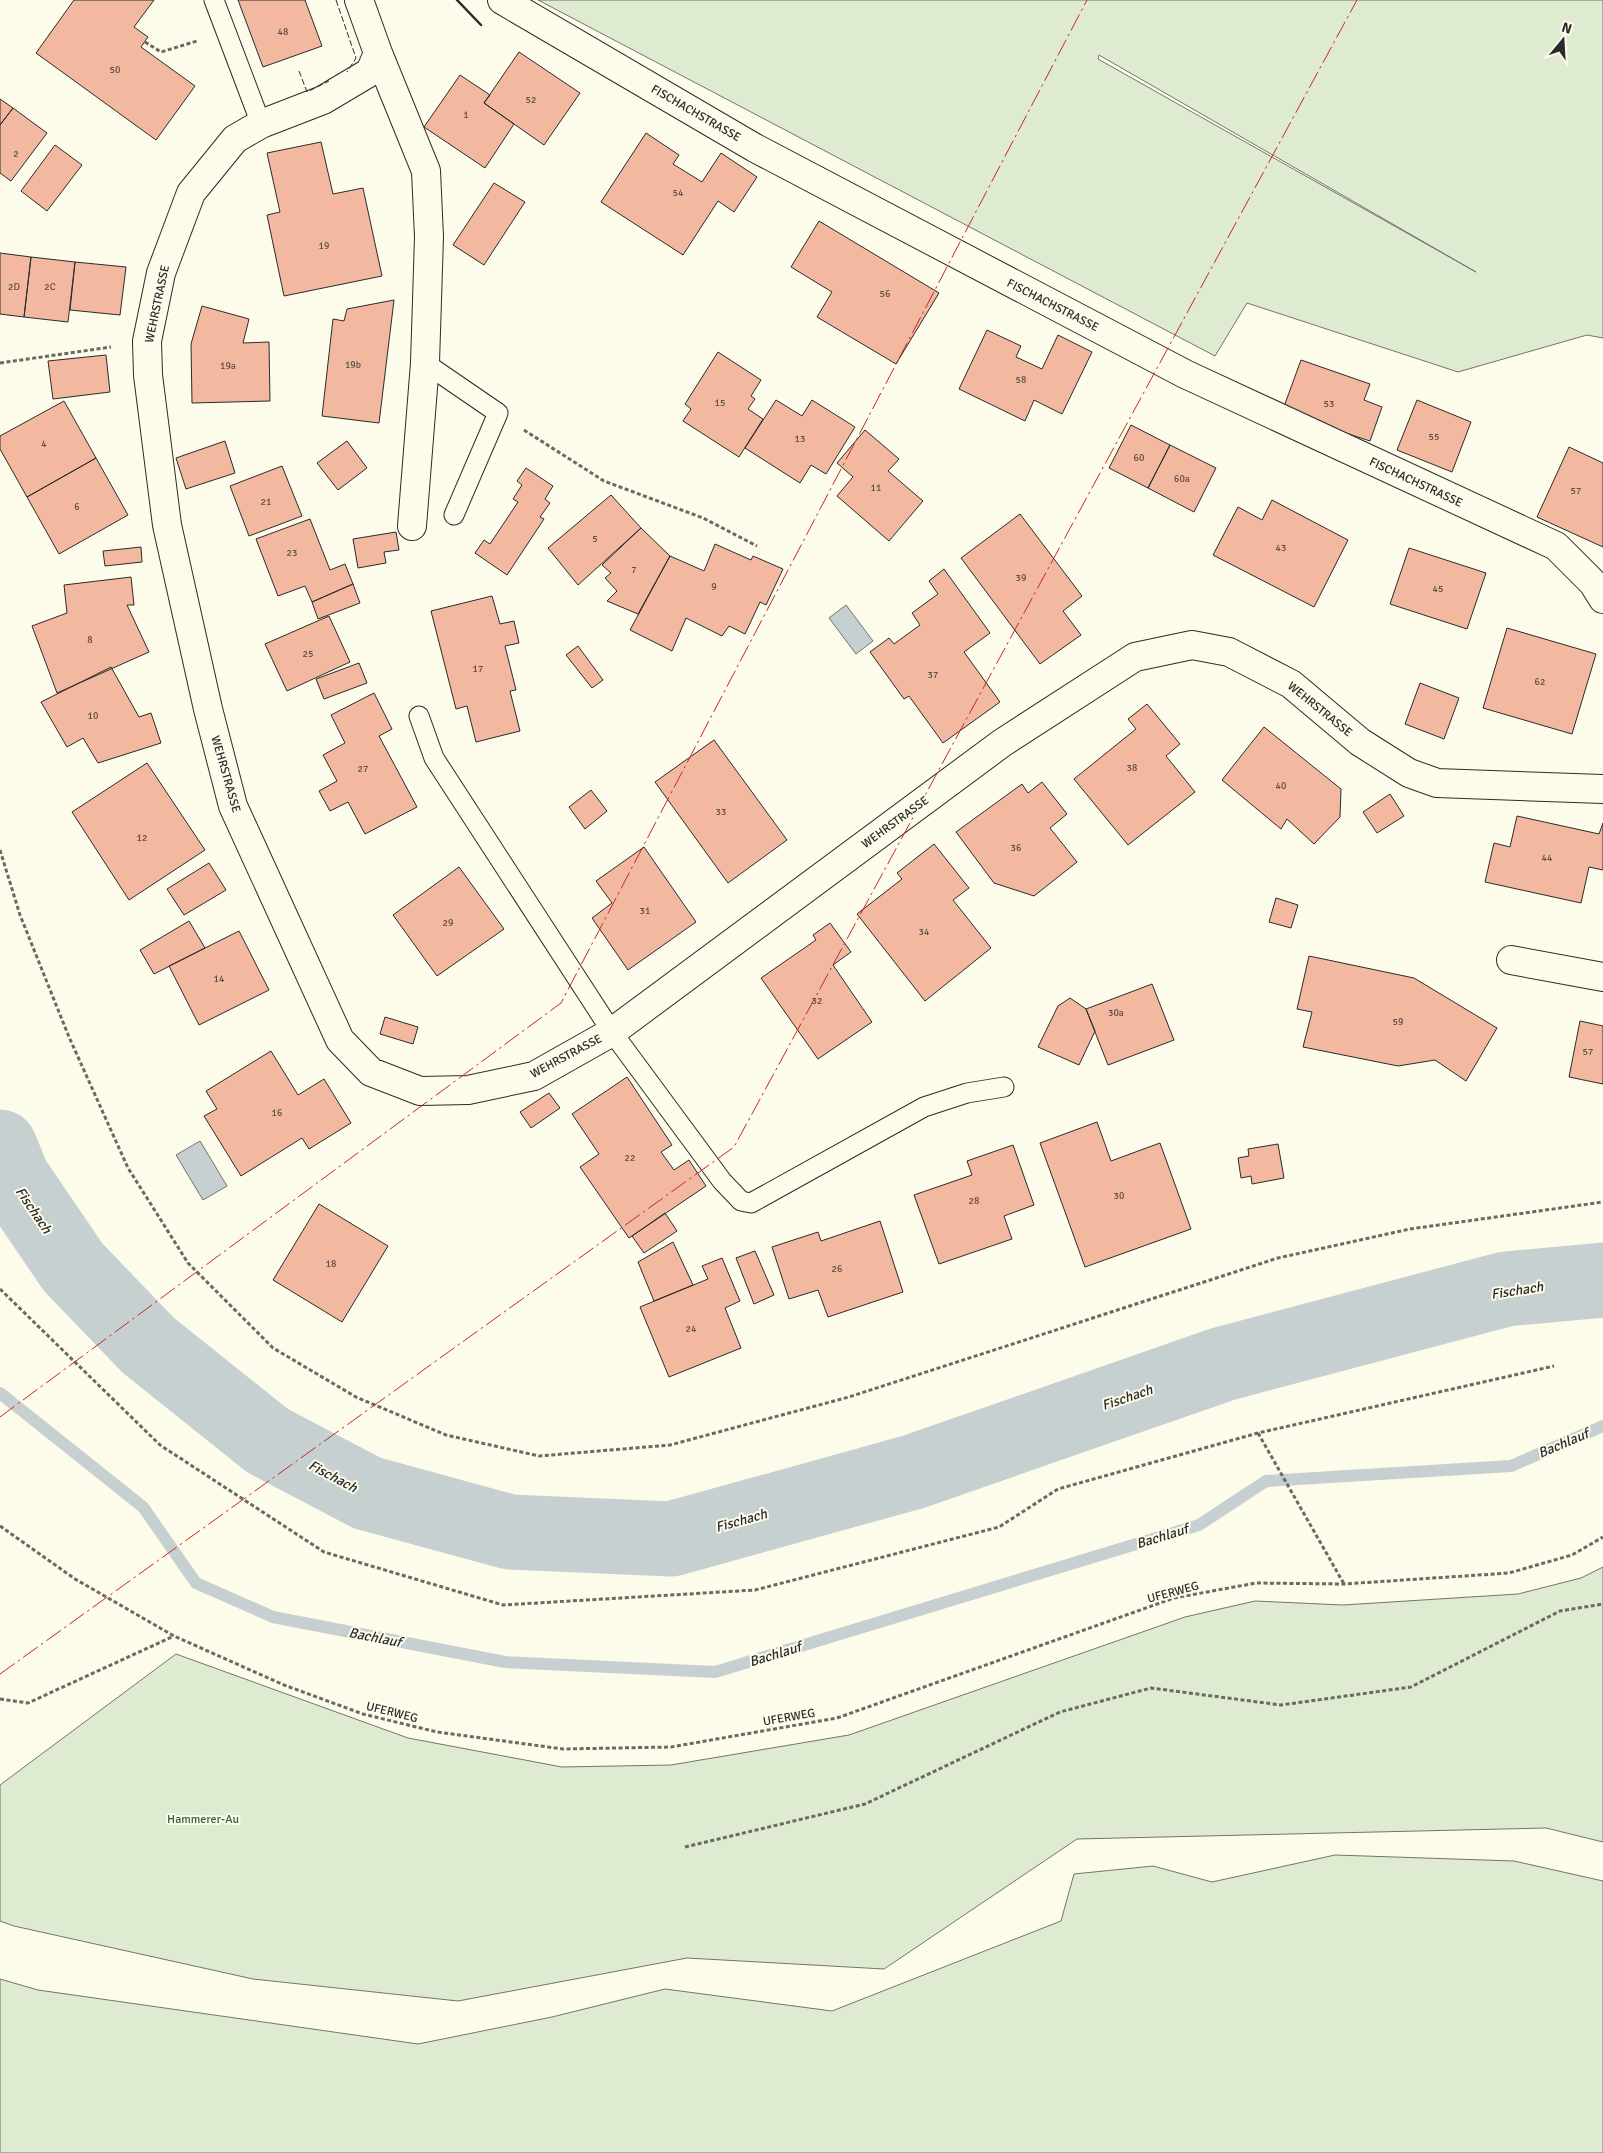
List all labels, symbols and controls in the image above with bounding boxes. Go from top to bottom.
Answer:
north arrow [1538,15,1588,65]
text: N [1560,19,1574,38]
house number: 48 [278,26,288,38]
house number: 50 [110,64,120,76]
street label: FISCHACHSTRASSE [648,82,743,145]
house number: 52 [526,94,536,106]
house number: 1 [463,109,469,121]
house number: 2 [13,148,19,160]
house number: 54 [673,187,684,199]
house number: 19 [319,240,329,252]
street label: WEHRSTRASSE [142,264,173,344]
street label: FISCHACHSTRASSE [1004,276,1101,335]
house number: 2D [8,281,20,293]
house number: 2C [44,281,56,293]
house number: 56 [880,288,890,300]
house number: 19b [345,359,361,371]
house number: 19a [220,360,236,372]
house number: 58 [1016,374,1026,386]
house number: 15 [715,397,725,409]
house number: 53 [1324,398,1334,410]
house number: 55 [1429,431,1439,443]
house number: 13 [795,433,805,445]
house number: 4 [41,438,47,450]
house number: 60 [1134,452,1144,464]
street label: FISCHACHSTRASSE [1367,454,1465,511]
house number: 60a [1174,473,1190,485]
house number: 11 [871,482,881,494]
house number: 57 [1571,485,1581,497]
house number: 21 [261,496,271,508]
house number: 6 [74,501,80,513]
house number: 5 [592,533,598,545]
house number: 43 [1276,542,1286,554]
house number: 23 [287,547,297,559]
house number: 7 [631,564,637,576]
house number: 39 [1016,572,1026,584]
house number: 9 [711,581,717,593]
house number: 45 [1433,583,1443,595]
house number: 8 [87,634,93,646]
house number: 25 [303,648,313,660]
house number: 17 [473,663,483,675]
house number: 37 [928,669,938,681]
house number: 62 [1535,676,1545,688]
street label: WEHRSTRASSE [1284,679,1355,740]
house number: 10 [88,710,98,722]
street label: WEHRSTRASSE [207,734,244,814]
house number: 38 [1127,762,1137,774]
house number: 27 [358,763,368,775]
house number: 40 [1276,780,1286,792]
street label: WEHRSTRASSE [859,793,932,852]
house number: 33 [716,806,726,818]
house number: 12 [137,832,147,844]
house number: 36 [1011,842,1021,854]
house number: 44 [1542,852,1553,864]
house number: 31 [640,905,650,917]
house number: 29 [443,917,453,929]
house number: 34 [919,926,930,938]
house number: 14 [214,973,225,985]
house number: 32 [812,995,822,1007]
house number: 30a [1108,1007,1124,1019]
house number: 59 [1393,1016,1403,1028]
street label: WEHRSTRASSE [528,1031,605,1082]
house number: 57 [1583,1046,1593,1058]
house number: 16 [272,1107,282,1119]
house number: 22 [625,1152,635,1164]
water label: Fischach [12,1184,56,1237]
house number: 30 [1114,1190,1124,1202]
house number: 28 [969,1195,979,1207]
house number: 18 [326,1258,336,1270]
house number: 26 [832,1263,842,1275]
water label: Fischach [1490,1278,1545,1303]
house number: 24 [686,1323,697,1335]
water label: Fischach [1099,1381,1155,1414]
water label: Bachlauf [1535,1424,1594,1462]
water label: Fischach [306,1457,360,1496]
water label: Fischach [713,1505,769,1536]
water label: Bachlauf [1134,1520,1193,1552]
street label: UFERWEG [1146,1578,1201,1607]
water label: Bachlauf [347,1624,406,1652]
water label: Bachlauf [747,1638,806,1670]
street label: UFERWEG [364,1699,419,1726]
street label: UFERWEG [762,1706,816,1729]
park label: Hammerer-Au [167,1812,239,1827]

